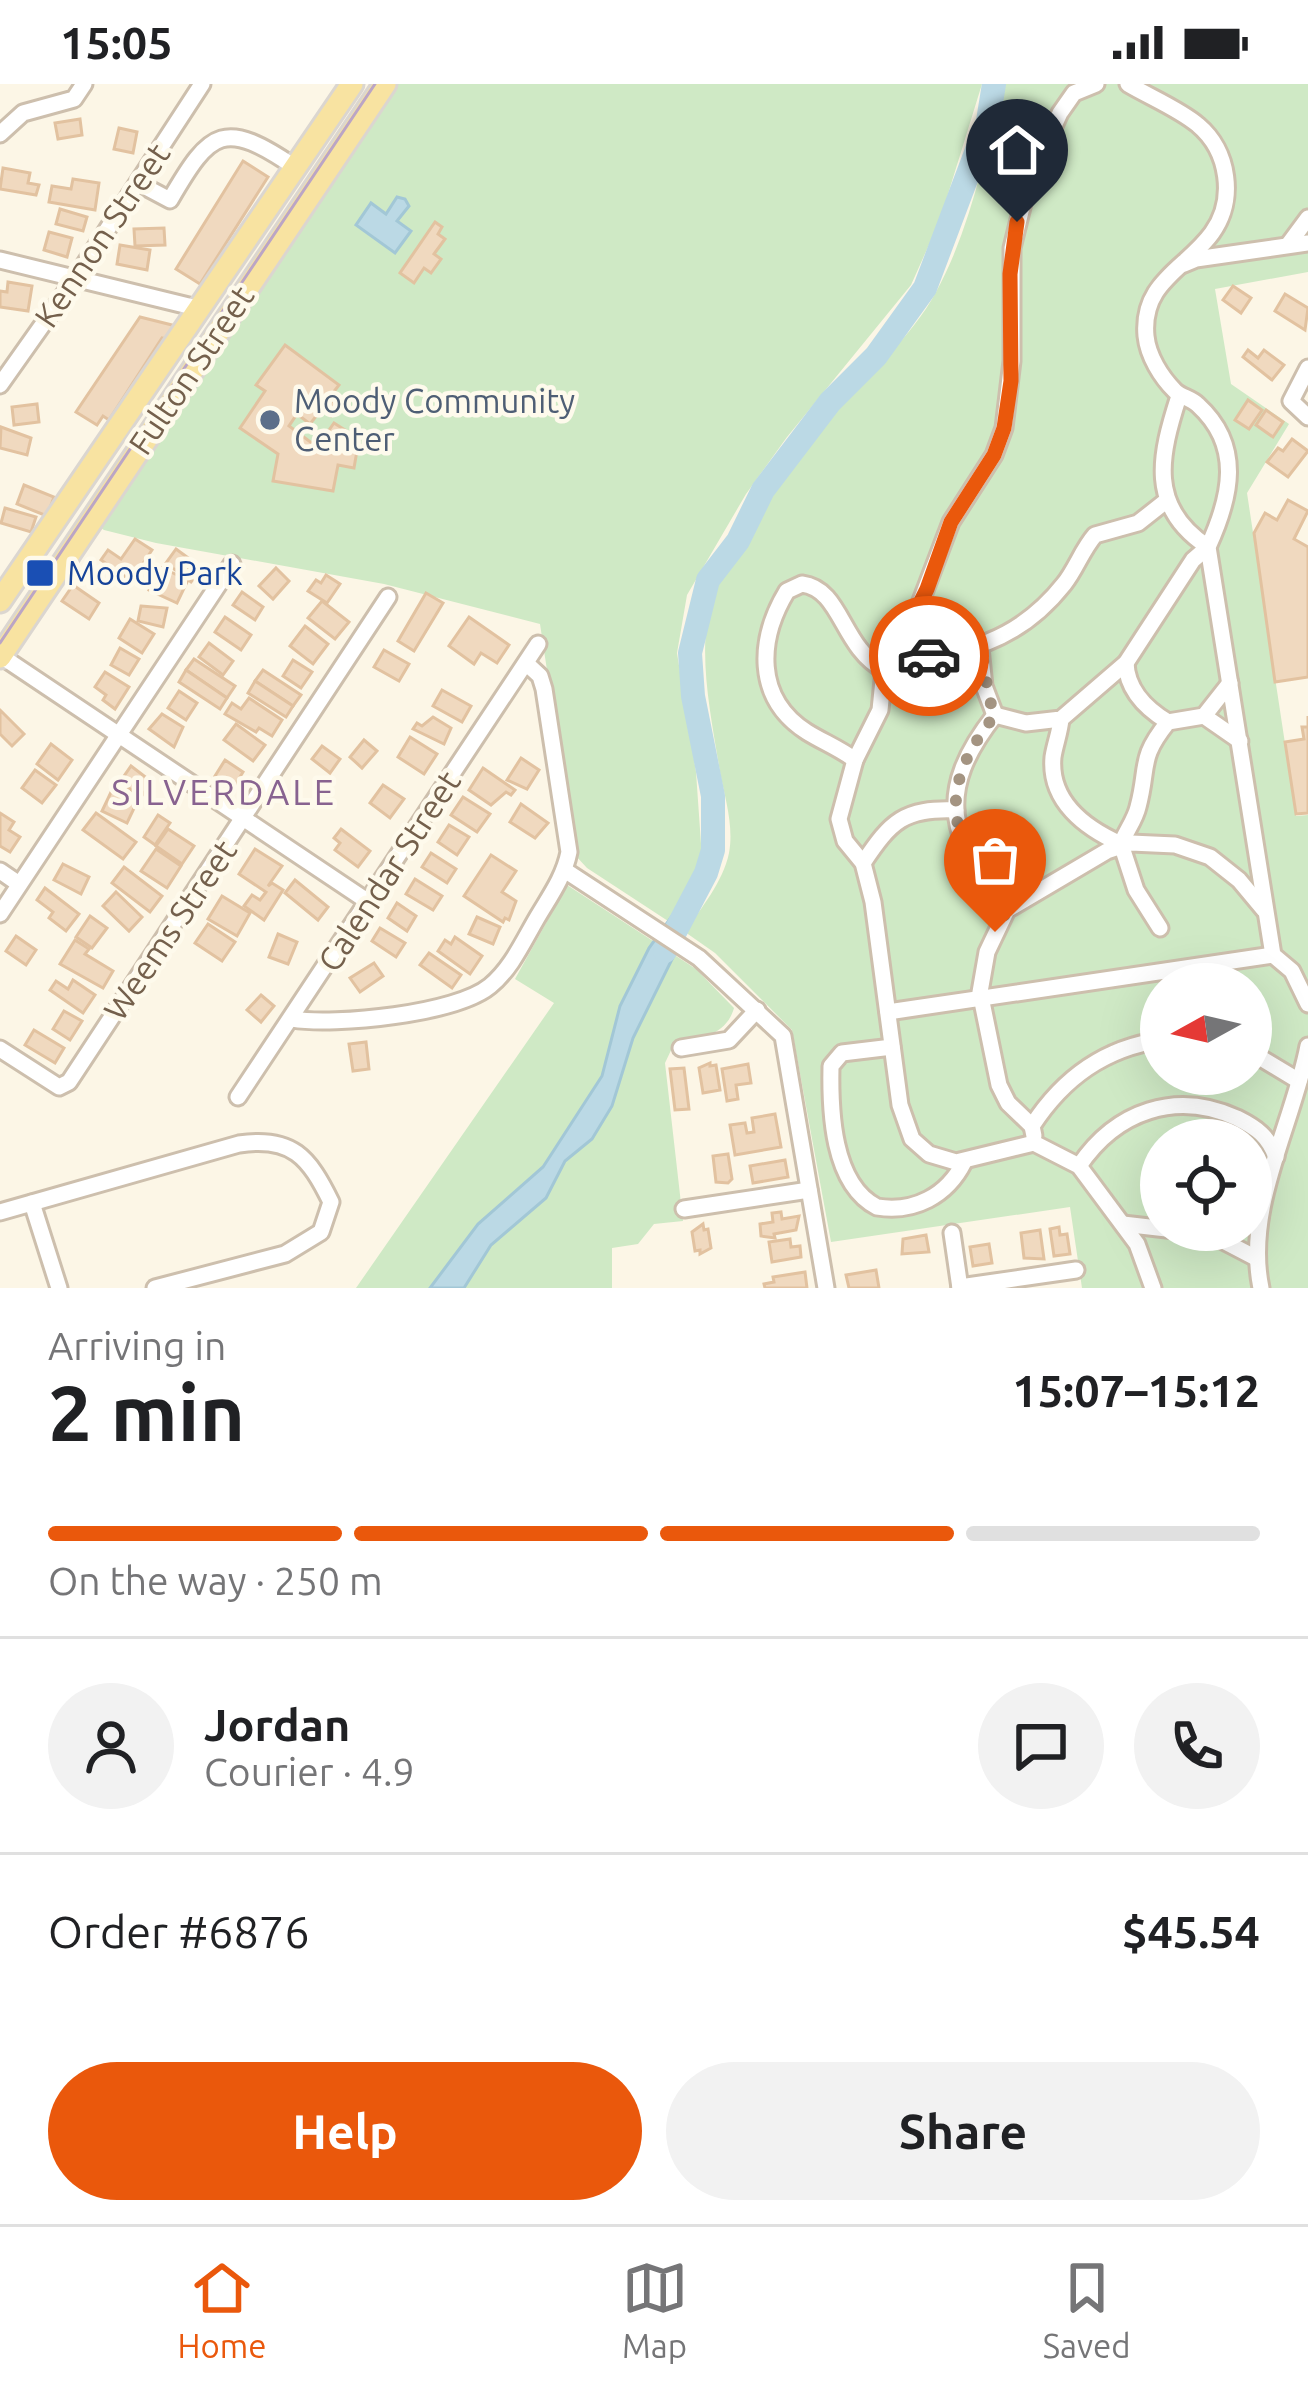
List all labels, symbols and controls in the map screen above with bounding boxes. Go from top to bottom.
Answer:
text: 15:05 [60,17,173,68]
pin [966,99,1068,222]
icon: home [984,117,1050,183]
street label: Kennon Street [27,136,177,334]
street label: Fulton Street [121,278,260,461]
place label: Moody Community Center [294,382,575,457]
marker: Moody Community Center [257,407,283,433]
place label: Moody Park [67,554,243,591]
marker: Moody Park [24,557,56,589]
courier [869,596,989,716]
icon: car [896,623,962,689]
street label: Calendar Street [310,764,467,978]
district label: SILVERDALE [111,771,337,812]
pin [944,809,1046,932]
icon: bag [962,827,1028,893]
street label: Weems Street [96,833,243,1027]
north arrow [1140,963,1272,1095]
map controls [1140,963,1272,1251]
button: locate [1140,1119,1272,1251]
text: Arriving in [48,1324,226,1367]
text: 15:07–15:12 [1012,1365,1260,1416]
text: 2 min [48,1368,245,1456]
text: On the way · 250 m [48,1559,383,1602]
button: person [48,1683,174,1809]
button: chat [978,1683,1104,1809]
button: phone [1134,1683,1260,1809]
text: Jordan [204,1699,350,1750]
text: Courier · 4.9 [204,1750,415,1793]
text: Order #6876 [48,1906,310,1957]
text: $45.54 [1122,1906,1260,1957]
button: Help [48,2062,642,2200]
button: Share [666,2062,1260,2200]
tab: Home [178,2255,267,2364]
tab: Map [622,2255,688,2364]
tab: Saved [1043,2255,1130,2364]

